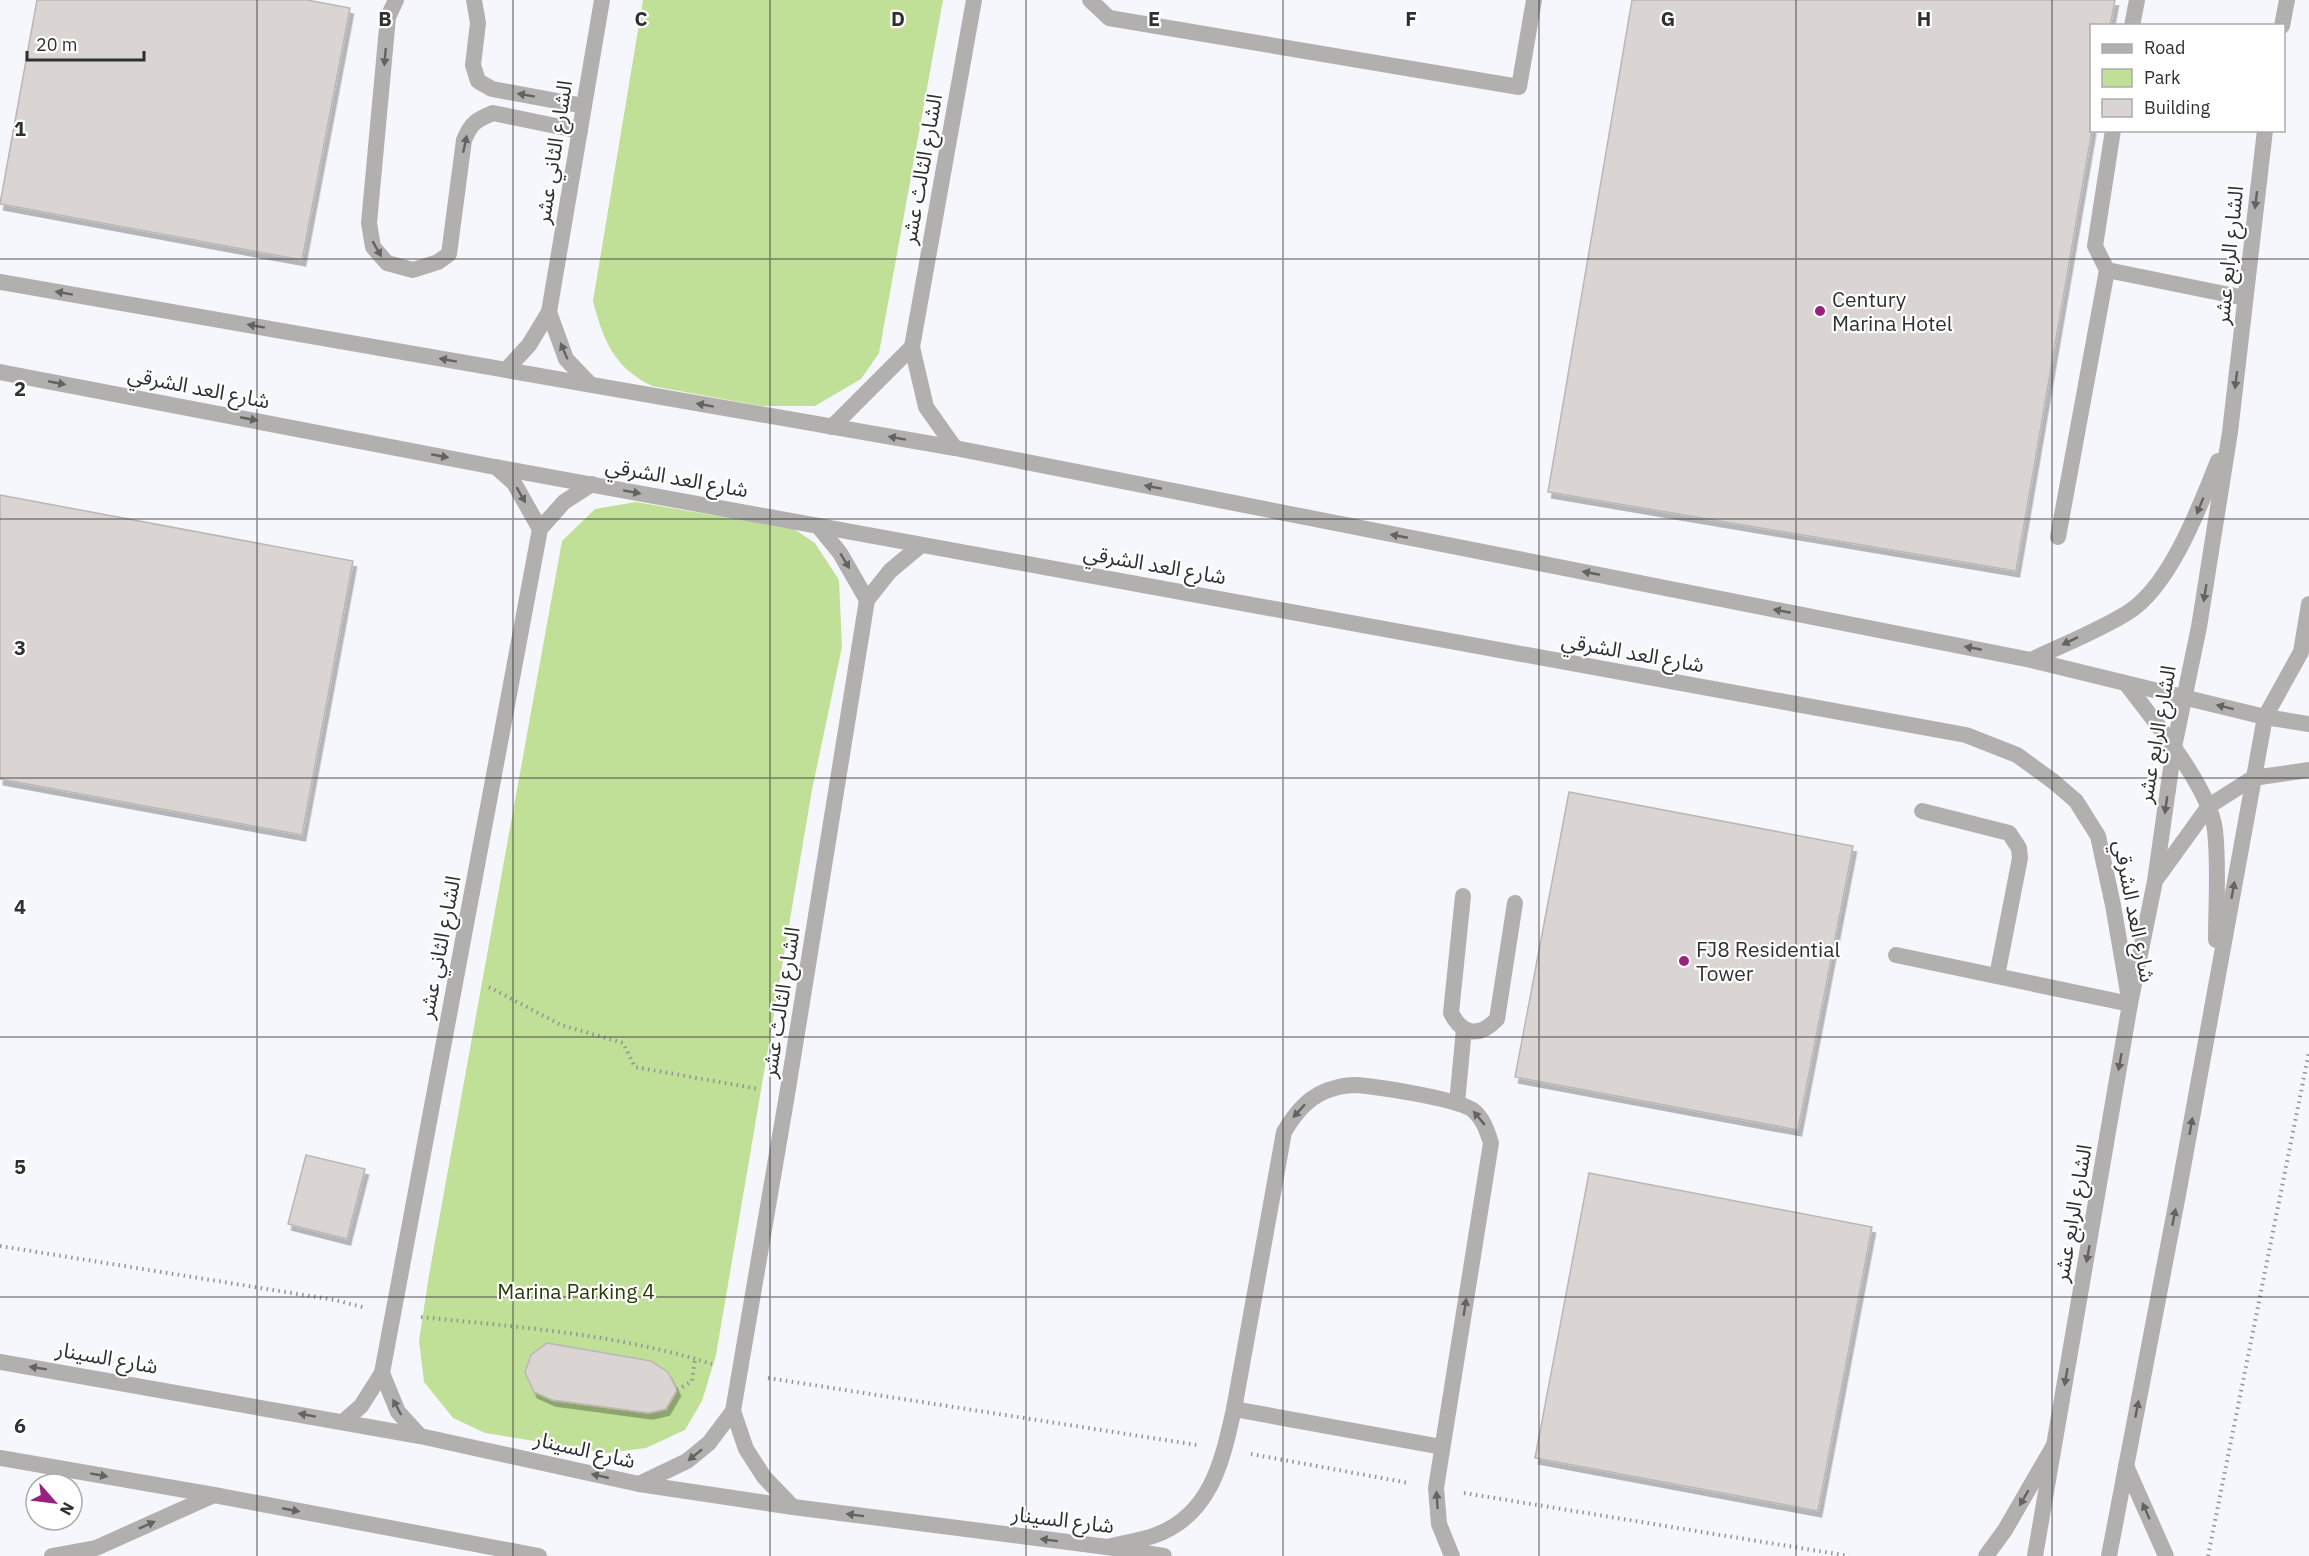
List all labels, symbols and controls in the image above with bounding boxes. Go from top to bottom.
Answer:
text: B [378,5,392,32]
text: C [634,5,648,32]
text: D [891,5,905,32]
text: E [1148,5,1160,32]
text: F [1405,5,1417,32]
text: G [1661,5,1675,32]
text: H [1917,5,1931,32]
scale bar [27,24,144,62]
legend [2090,24,2285,132]
text: 20 m [36,33,78,56]
text: Road [2144,36,2185,59]
one-way arrow [380,47,390,66]
text: Park [2144,66,2181,89]
street label: الشارع الثاني عشر [528,78,581,227]
one-way arrow [517,90,536,99]
street label: الشارع الثالث عشر [894,92,950,248]
text: Building [2144,96,2211,119]
text: 1 [14,115,26,142]
one-way arrow [461,134,470,153]
street label: الشارع الرابع عشر [2207,184,2251,327]
one-way arrow [2252,191,2261,210]
one-way arrow [372,241,383,257]
place label: Century Marina Hotel [1832,285,1953,337]
one-way arrow [54,289,73,298]
marker: Century Marina Hotel [1813,304,1827,318]
one-way arrow [246,322,265,331]
one-way arrow [559,342,569,360]
one-way arrow [438,355,457,364]
street label: شارع العد الشرقي [125,359,272,417]
one-way arrow [2231,371,2241,390]
text: 2 [14,375,26,402]
one-way arrow [48,379,67,388]
one-way arrow [696,400,715,409]
one-way arrow [240,415,259,424]
one-way arrow [888,434,907,443]
street label: شارع العد الشرقي [603,451,750,506]
one-way arrow [431,452,450,461]
one-way arrow [1143,482,1162,491]
one-way arrow [516,487,526,504]
one-way arrow [623,487,642,496]
one-way arrow [2195,497,2205,515]
one-way arrow [1390,531,1409,540]
street label: شارع العد الشرقي [1081,538,1228,593]
one-way arrow [839,553,850,569]
one-way arrow [1581,568,1600,577]
one-way arrow [2200,584,2209,603]
one-way arrow [1772,606,1791,615]
street label: شارع العد الشرقي [1559,626,1706,681]
text: 3 [14,634,26,661]
one-way arrow [2061,635,2079,645]
one-way arrow [1964,643,1983,652]
street label: الشارع الرابع عشر [2130,663,2184,806]
one-way arrow [2215,702,2234,712]
one-way arrow [2162,796,2171,815]
street label: شارع العد الشرقي [2105,838,2163,985]
street label: الشارع الثاني عشر [411,873,469,1022]
one-way arrow [2229,881,2238,900]
text: 4 [14,893,26,920]
street label: الشارع الثالث عشر [754,925,808,1081]
place label: FJ8 Residential Tower [1696,935,1840,987]
marker: FJ8 Residential Tower [1677,954,1691,968]
one-way arrow [2116,1052,2125,1071]
one-way arrow [1292,1104,1306,1119]
one-way arrow [1473,1111,1486,1126]
one-way arrow [2186,1117,2195,1136]
street label: الشارع الرابع عشر [2046,1142,2100,1285]
text: 5 [14,1153,26,1180]
one-way arrow [2170,1207,2179,1226]
one-way arrow [2083,1244,2092,1263]
park label: Marina Parking 4 [497,1277,655,1305]
one-way arrow [1460,1298,1469,1317]
street label: شارع السينار [52,1334,160,1382]
one-way arrow [28,1363,47,1372]
one-way arrow [2061,1368,2070,1387]
one-way arrow [392,1398,402,1415]
one-way arrow [2133,1399,2142,1418]
one-way arrow [297,1410,316,1419]
text: 6 [14,1412,26,1439]
street label: شارع السينار [530,1424,638,1476]
one-way arrow [688,1448,703,1461]
one-way arrow [591,1470,610,1480]
one-way arrow [90,1471,109,1480]
north arrow [24,1472,84,1532]
one-way arrow [1432,1490,1442,1509]
one-way arrow [2018,1490,2029,1506]
text: N [56,1499,79,1519]
street label: شارع السينار [1009,1499,1116,1541]
one-way arrow [2141,1502,2150,1520]
one-way arrow [282,1505,301,1514]
one-way arrow [846,1511,865,1520]
one-way arrow [139,1520,157,1530]
one-way arrow [1039,1535,1058,1544]

